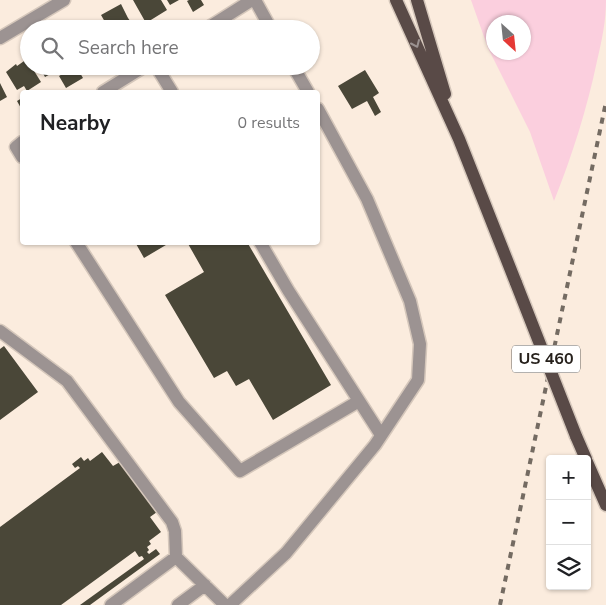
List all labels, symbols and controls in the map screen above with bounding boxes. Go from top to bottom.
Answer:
north arrow [486,15,531,60]
search box [20,20,320,75]
icon: search [38,34,66,62]
text: Search here [78,35,179,61]
one-way arrow [410,39,420,48]
text: Nearby [40,109,110,137]
text: 0 results [238,112,300,134]
road number: US 460 [512,346,580,372]
map controls [546,455,591,590]
button: + [546,455,591,500]
button: − [546,500,591,545]
button: layers [546,545,591,590]

